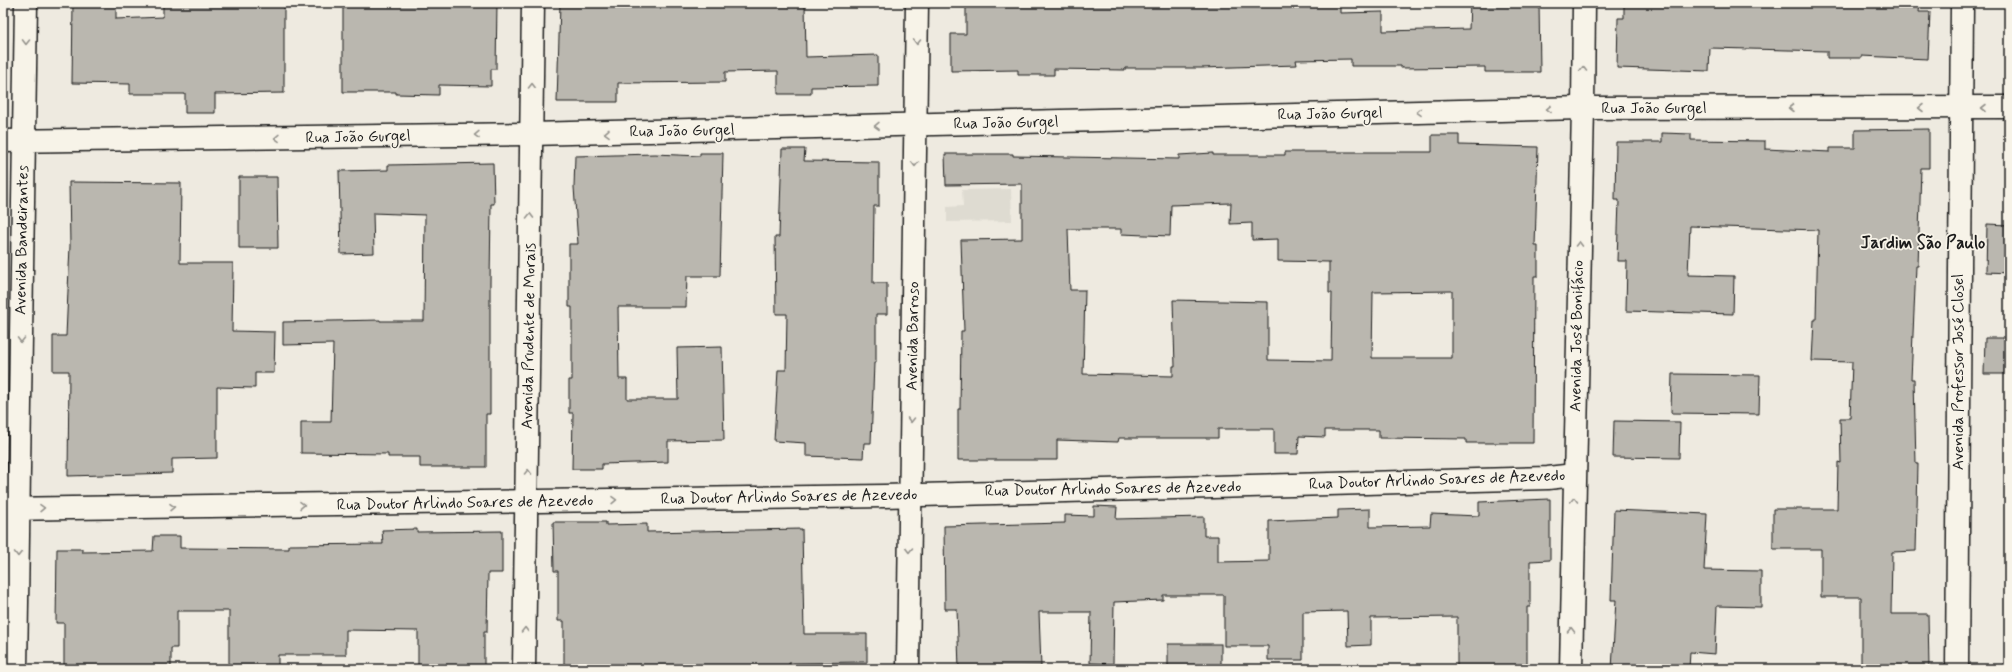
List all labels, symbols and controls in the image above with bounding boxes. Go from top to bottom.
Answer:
one-way arrow [21,39,30,45]
one-way arrow [913,39,921,45]
one-way arrow [1579,66,1587,72]
one-way arrow [528,83,536,89]
street label: Rua João Gurgel [1601,98,1707,120]
street label: Rua João Gurgel [1277,103,1383,126]
one-way arrow [1981,103,1987,112]
one-way arrow [1546,104,1552,113]
one-way arrow [1788,104,1794,112]
one-way arrow [1918,104,1924,112]
one-way arrow [1416,108,1422,116]
street label: Rua João Gurgel [953,112,1059,135]
street label: Rua João Gurgel [629,120,735,143]
one-way arrow [874,122,880,130]
street label: Rua João Gurgel [305,126,411,149]
one-way arrow [604,128,610,137]
one-way arrow [474,131,480,139]
one-way arrow [274,134,280,142]
one-way arrow [911,161,919,167]
street label: Avenida Bandeirantes [10,165,34,315]
one-way arrow [526,213,535,219]
district label: Jardim São Paulo [1861,232,1985,254]
one-way arrow [1575,241,1583,247]
street label: Avenida Prudente de Morais [517,243,541,429]
street label: Avenida José Bonifácio [1565,260,1589,412]
street label: Avenida Professor José Closel [1948,274,1969,470]
street label: Avenida Barroso [902,281,924,391]
one-way arrow [17,337,25,343]
one-way arrow [907,417,915,423]
street label: Rua Doutor Arlindo Soares de Azevedo [1308,465,1566,495]
one-way arrow [523,469,532,475]
street label: Rua Doutor Arlindo Soares de Azevedo [985,476,1241,502]
street label: Rua Doutor Arlindo Soares de Azevedo [661,484,917,510]
street label: Rua Doutor Arlindo Soares de Azevedo [337,490,593,516]
one-way arrow [611,496,617,505]
one-way arrow [1570,497,1578,503]
one-way arrow [299,501,305,509]
one-way arrow [169,503,175,511]
one-way arrow [39,504,45,512]
one-way arrow [905,547,914,553]
one-way arrow [14,551,22,557]
one-way arrow [521,627,529,633]
one-way arrow [1567,627,1576,633]

